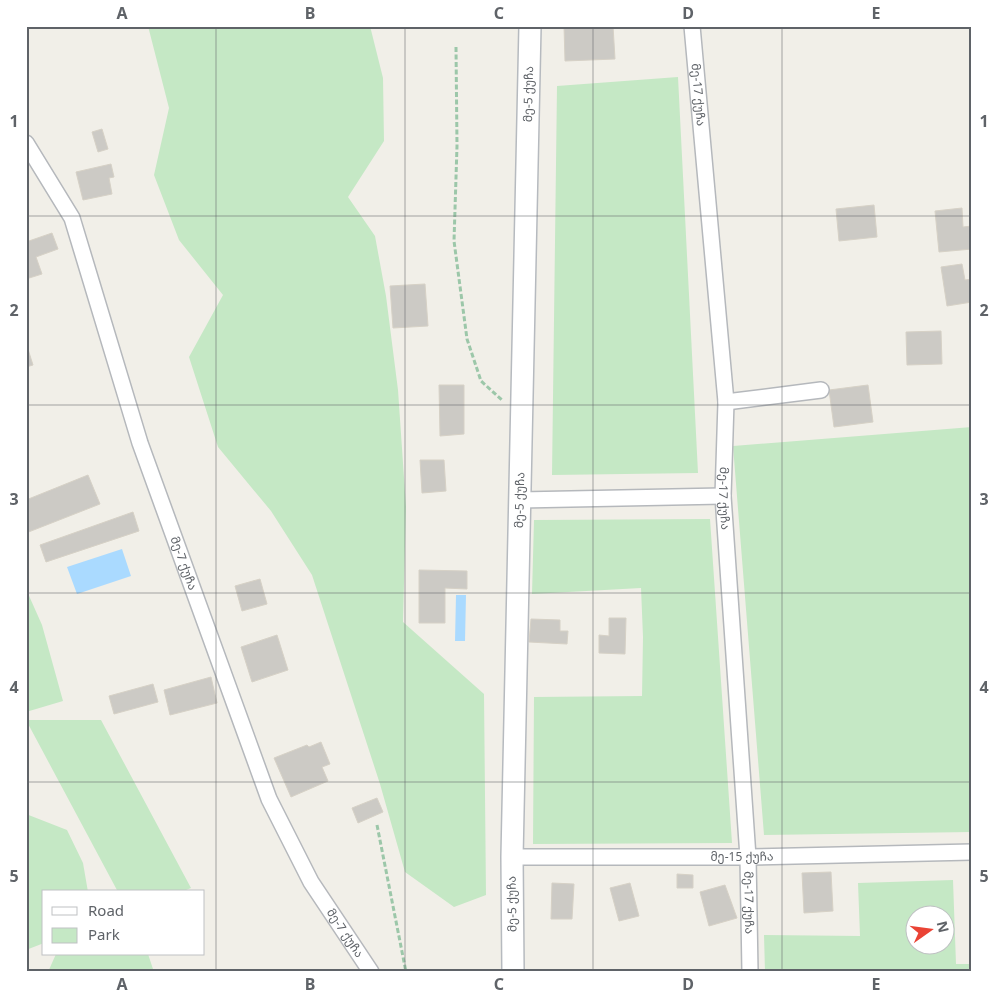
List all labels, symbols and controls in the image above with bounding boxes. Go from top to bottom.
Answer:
text: A [116,2,128,24]
text: B [305,2,315,24]
text: C [494,2,504,24]
text: D [682,2,694,24]
text: E [872,2,881,24]
street label: მე-17 ქუჩა [687,63,710,127]
street label: მე-5 ქუჩა [519,66,537,122]
text: 1 [9,110,19,132]
text: 1 [979,110,989,132]
text: 2 [9,299,19,321]
text: 2 [979,299,989,321]
street label: მე-17 ქუჩა [715,467,734,530]
street label: მე-5 ქუჩა [510,472,528,528]
text: 3 [9,488,19,510]
text: 3 [979,488,989,510]
street label: მე-7 ქუჩა [167,534,202,592]
text: 4 [9,676,19,698]
text: 4 [979,676,989,698]
street label: მე-15 ქუჩა [711,847,774,865]
text: 5 [9,865,19,887]
text: 5 [979,865,989,887]
street label: მე-17 ქუჩა [740,871,758,934]
street label: მე-5 ქუჩა [503,876,520,932]
legend [42,890,205,956]
text: Road [88,900,124,920]
street label: მე-7 ქუჩა [323,905,368,961]
north arrow [906,906,956,956]
text: N [933,919,954,935]
text: Park [88,924,120,944]
text: A [116,973,128,995]
text: B [305,973,315,995]
text: C [494,973,504,995]
text: D [682,973,694,995]
text: E [872,973,881,995]

